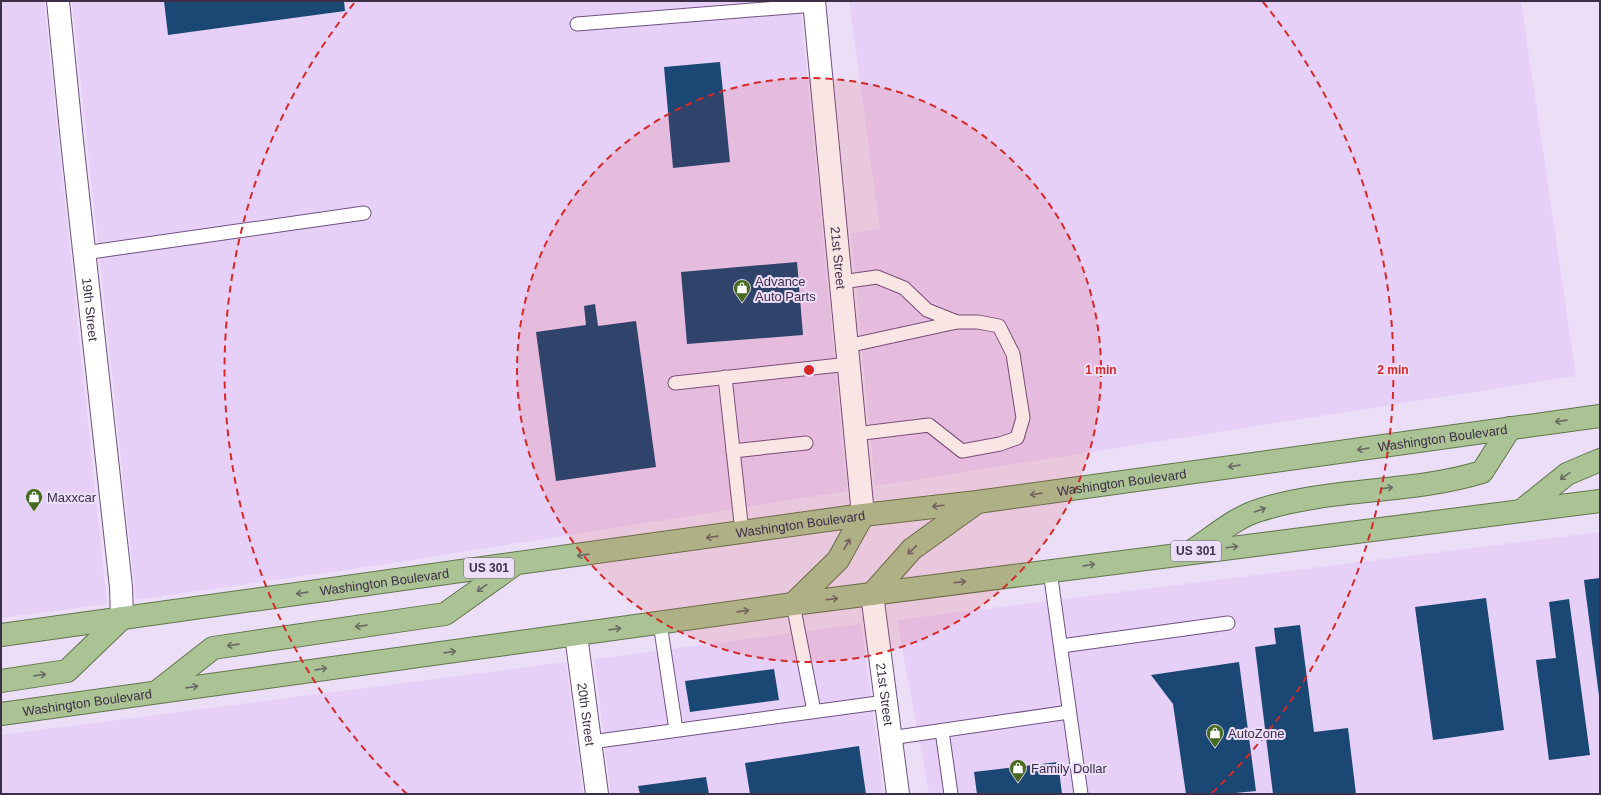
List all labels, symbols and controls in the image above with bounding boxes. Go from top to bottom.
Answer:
street label: 21st Street [828,226,848,290]
place label: Advance Auto Parts [755,274,816,304]
street label: 19th Street [79,277,101,342]
shop icon: Advance Auto Parts [732,278,752,303]
centre of rings [802,363,816,377]
text: 1 min [1085,363,1117,377]
text: 2 min [1377,363,1409,377]
one-way arrow [1555,417,1568,425]
street label: Washington Boulevard [1377,422,1508,455]
one-way arrow [1357,445,1370,453]
one-way arrow [1228,463,1241,470]
street label: Washington Boulevard [1056,466,1187,499]
one-way arrow [1559,472,1570,480]
one-way arrow [1381,484,1394,492]
shop icon: Maxxcar [24,487,44,512]
place label: Maxxcar [47,490,97,505]
one-way arrow [1030,490,1043,498]
one-way arrow [932,503,945,510]
one-way arrow [1253,506,1265,514]
street label: Washington Boulevard [735,508,866,541]
one-way arrow [706,533,719,541]
one-way arrow [844,538,851,550]
road number: US 301 [1171,541,1221,561]
one-way arrow [1225,543,1238,551]
one-way arrow [907,545,917,555]
one-way arrow [577,551,590,559]
road number: US 301 [464,558,514,578]
one-way arrow [1082,562,1095,569]
street label: Washington Boulevard [319,566,450,599]
one-way arrow [954,578,967,586]
one-way arrow [477,584,488,592]
one-way arrow [296,590,309,597]
one-way arrow [825,595,838,603]
one-way arrow [736,607,749,615]
one-way arrow [355,622,368,630]
one-way arrow [608,626,621,633]
one-way arrow [226,641,239,649]
one-way arrow [443,648,456,656]
street label: 21st Street [873,662,896,727]
one-way arrow [314,665,327,673]
one-way arrow [33,671,46,679]
street label: 20th Street [574,682,598,747]
one-way arrow [185,683,198,690]
street label: Washington Boulevard [22,686,153,719]
shop icon: AutoZone [1205,723,1225,748]
place label: AutoZone [1228,726,1284,741]
shop icon: Family Dollar [1008,758,1028,783]
place label: Family Dollar [1031,761,1108,776]

